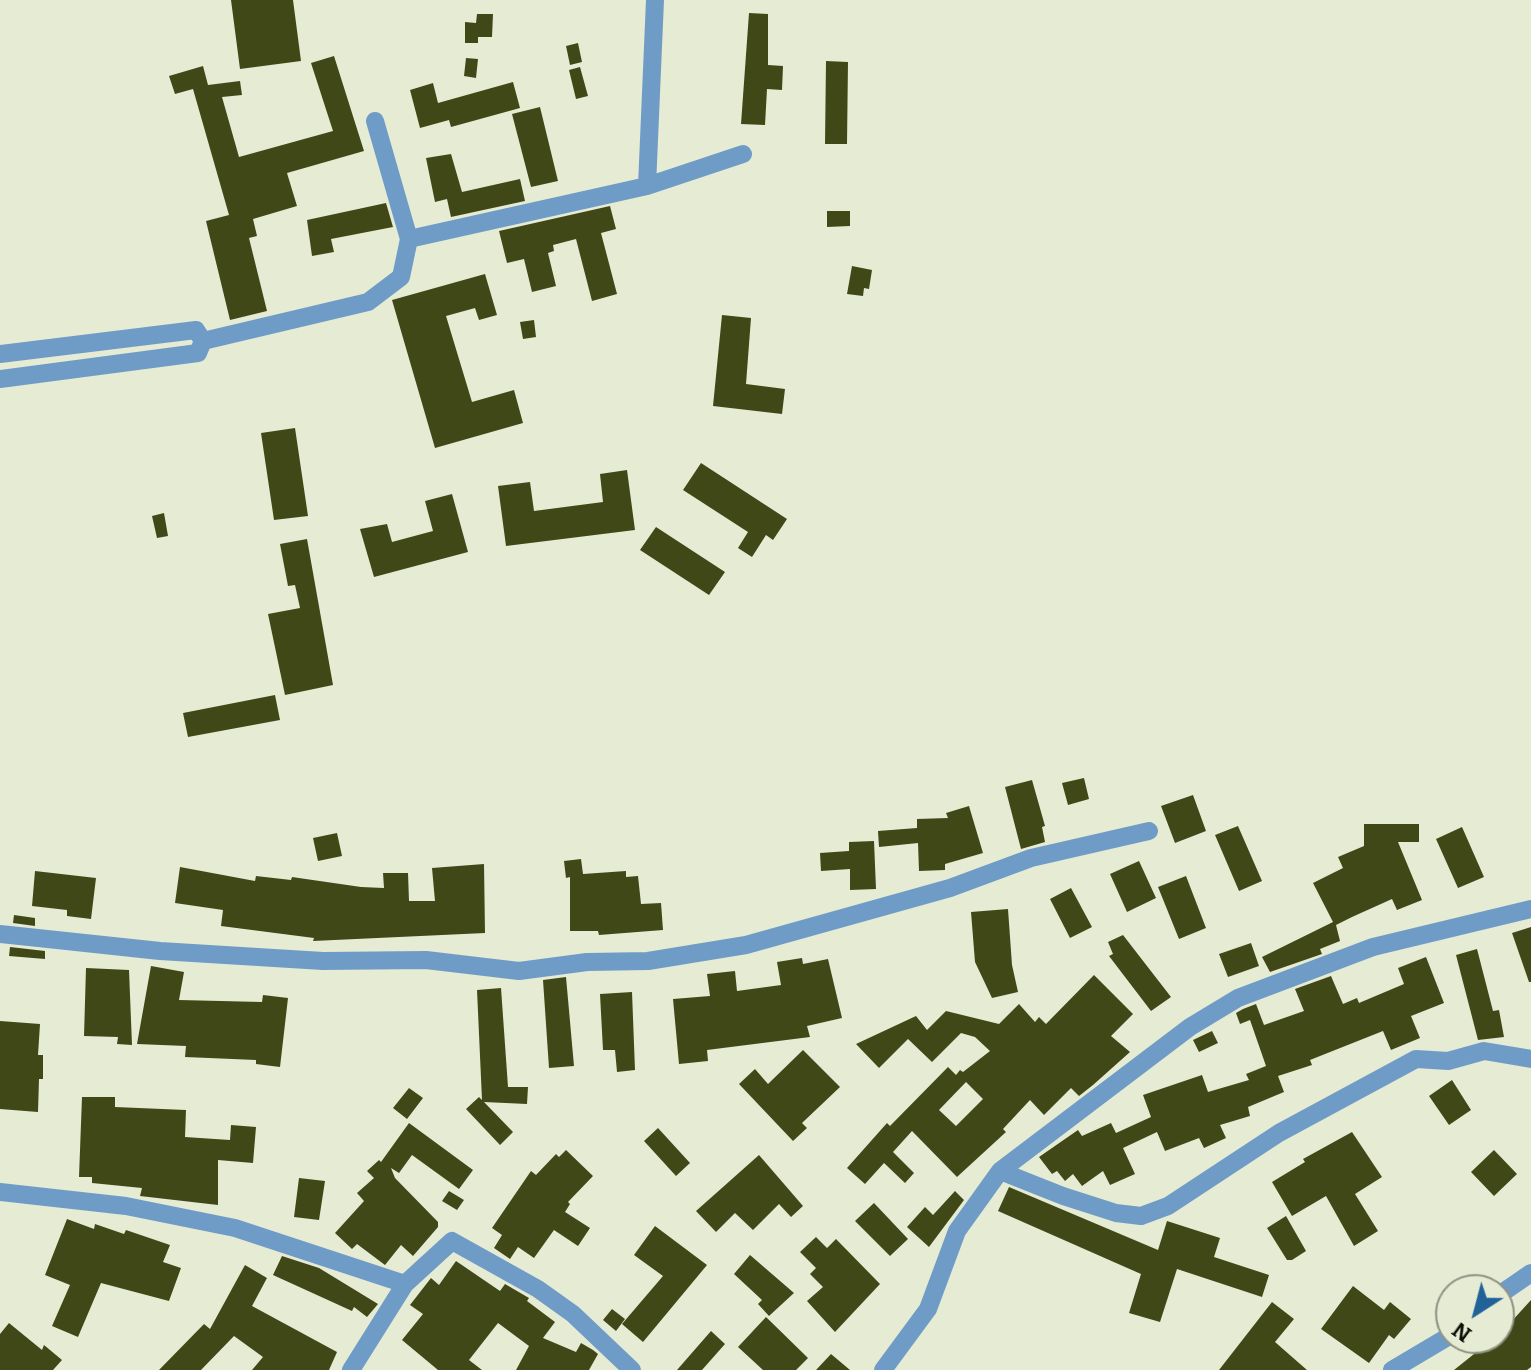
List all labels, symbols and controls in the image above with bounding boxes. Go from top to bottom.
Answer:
north arrow [1435,1274,1515,1354]
text: N [1447,1316,1477,1348]

